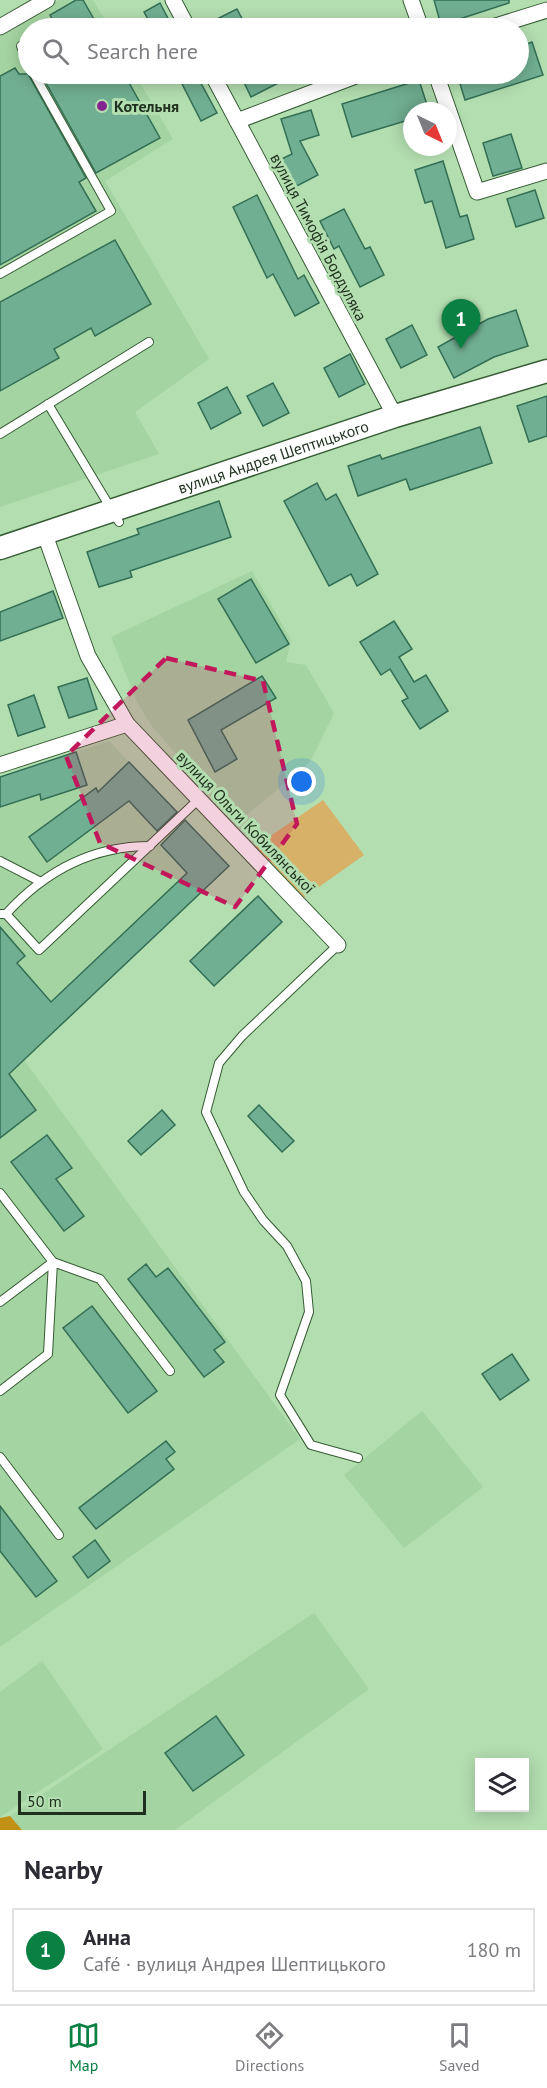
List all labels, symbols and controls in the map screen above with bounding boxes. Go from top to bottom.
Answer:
search box [18,18,529,84]
icon: search [39,35,72,68]
text: Search here [87,37,198,65]
place label: Котельня [114,96,179,116]
marker: Котельня [95,99,109,113]
north arrow [403,102,457,156]
street label: вулиця Тимофія Бордуляка [266,150,372,324]
pin: 1 [442,300,480,349]
street label: вулиця Андрея Шептицького [175,416,371,498]
street label: вулиця Ольги Кобилянської [172,746,320,898]
your location [287,767,316,796]
map controls [475,1758,529,1812]
button: layers [475,1758,529,1812]
scale bar [18,1788,146,1816]
text: 50 m [27,1791,62,1811]
text: Nearby [24,1853,102,1886]
text: Анна [83,1923,131,1951]
text: 1 [40,1937,51,1963]
text: 180 m [467,1937,521,1963]
text: Café · вулиця Андрея Шептицького [83,1951,386,1977]
tab: Map [67,2019,100,2075]
tab: Directions [235,2019,304,2075]
tab: Saved [439,2019,480,2075]

